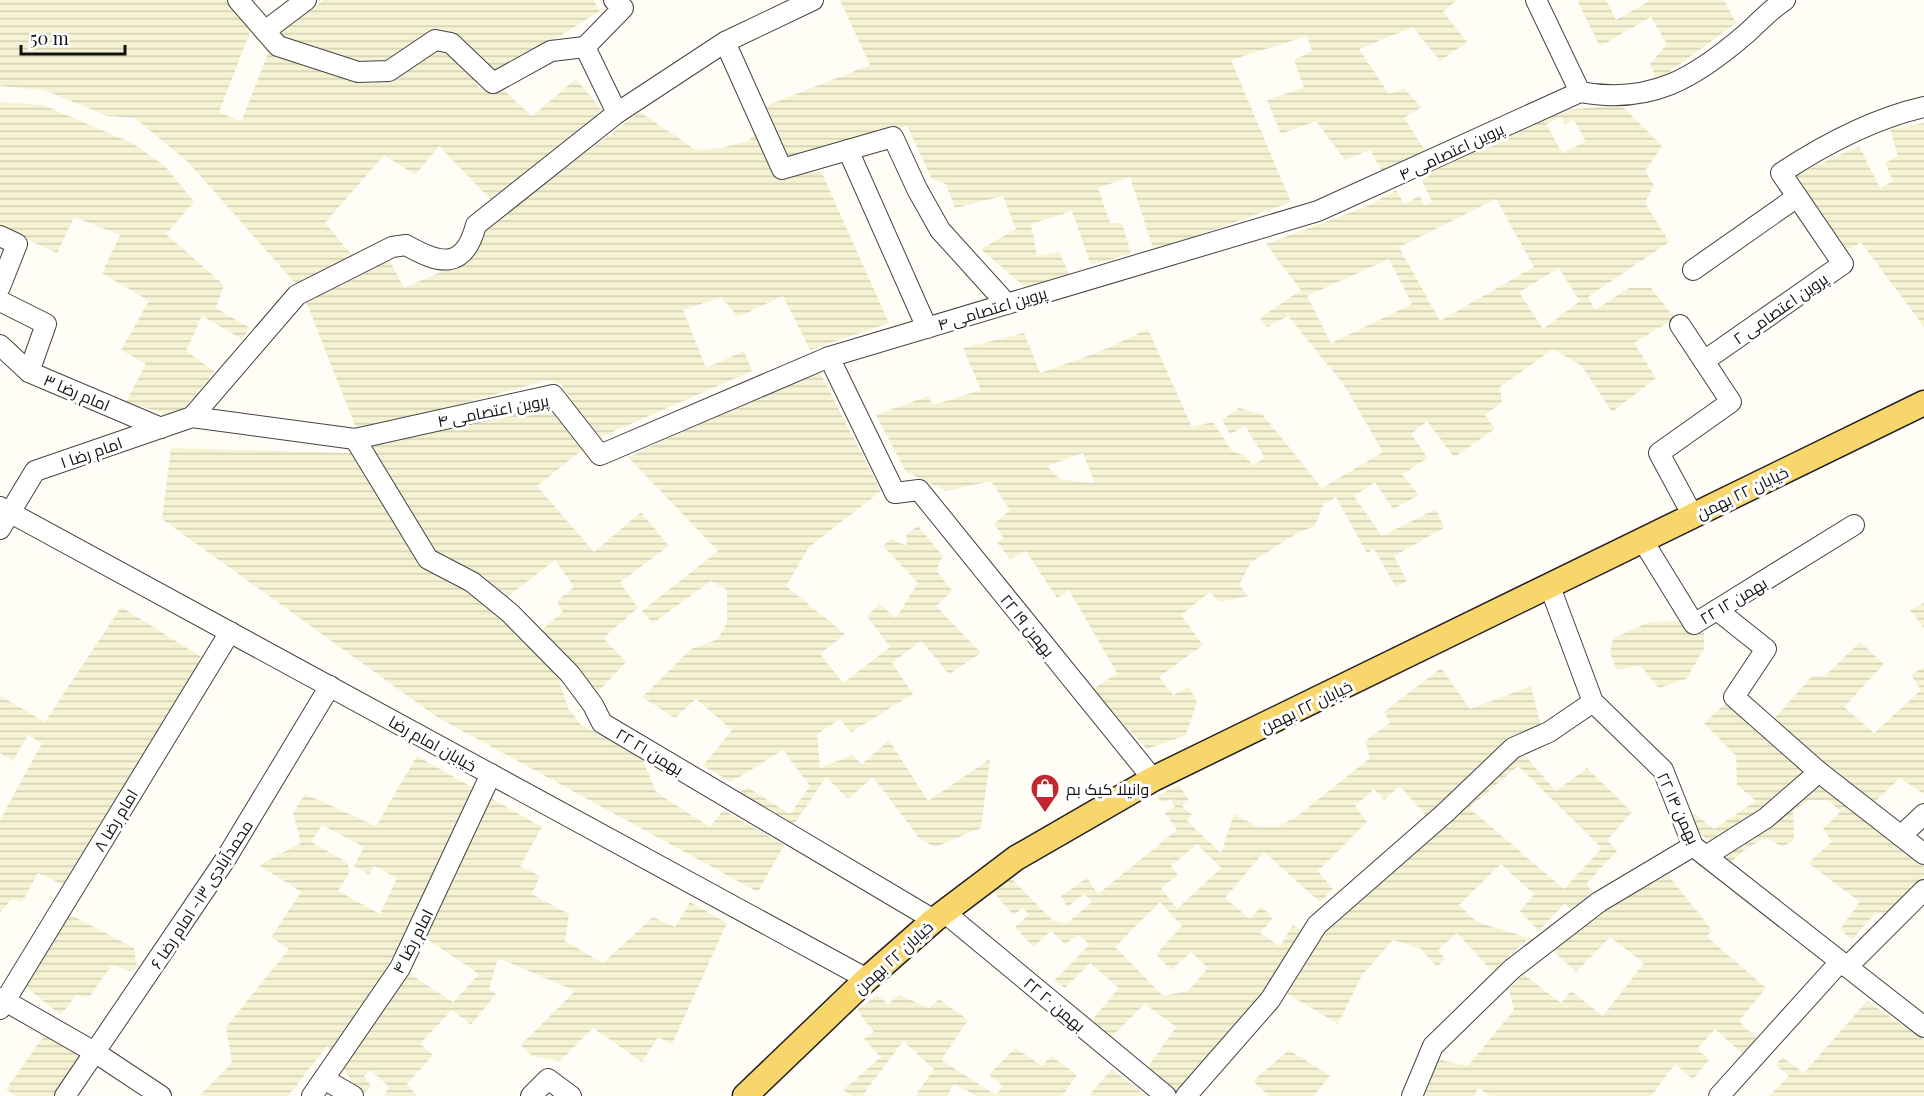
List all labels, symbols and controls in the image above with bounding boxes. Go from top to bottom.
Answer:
scale bar [21,18,124,56]
text: 50 m [30,26,69,50]
street label: پروین اعتصامی ۴ [1395,117,1508,186]
street label: پروین اعتصامی ۲ [1729,267,1833,350]
street label: پروین اعتصامی ۴ [935,281,1050,336]
street label: امام رضا ۳ [40,369,113,417]
street label: پروین اعتصامی ۴ [435,389,552,433]
street label: امام رضا ۱ [57,432,125,474]
street label: خیابان ۲۲ بهمن [1693,461,1792,524]
street label: ۲۲ بهمن ۱۲ [1695,572,1771,629]
street label: ۲۲ بهمن ۱۹ [995,589,1060,661]
street label: خیابان ۲۲ بهمن [1257,675,1356,738]
street label: خیابان امام رضا [384,710,481,778]
street label: ۲۲ بهمن ۲۱ [612,723,688,780]
street label: ۲۲ بهمن ۱۴ [1652,769,1705,848]
shop icon: وانیلا کیک بم [1029,772,1061,814]
place label: وانیلا کیک بم [1066,778,1149,801]
street label: امام رضا ۸ [88,785,144,856]
street label: محمدآبادی ۱۳- امام رضا ۶ [145,816,259,973]
street label: امام رضا ۴ [387,905,439,978]
street label: خیابان ۲۲ بهمن [849,916,938,999]
street label: ۲۲ بهمن ۲۰ [1019,972,1090,1037]

